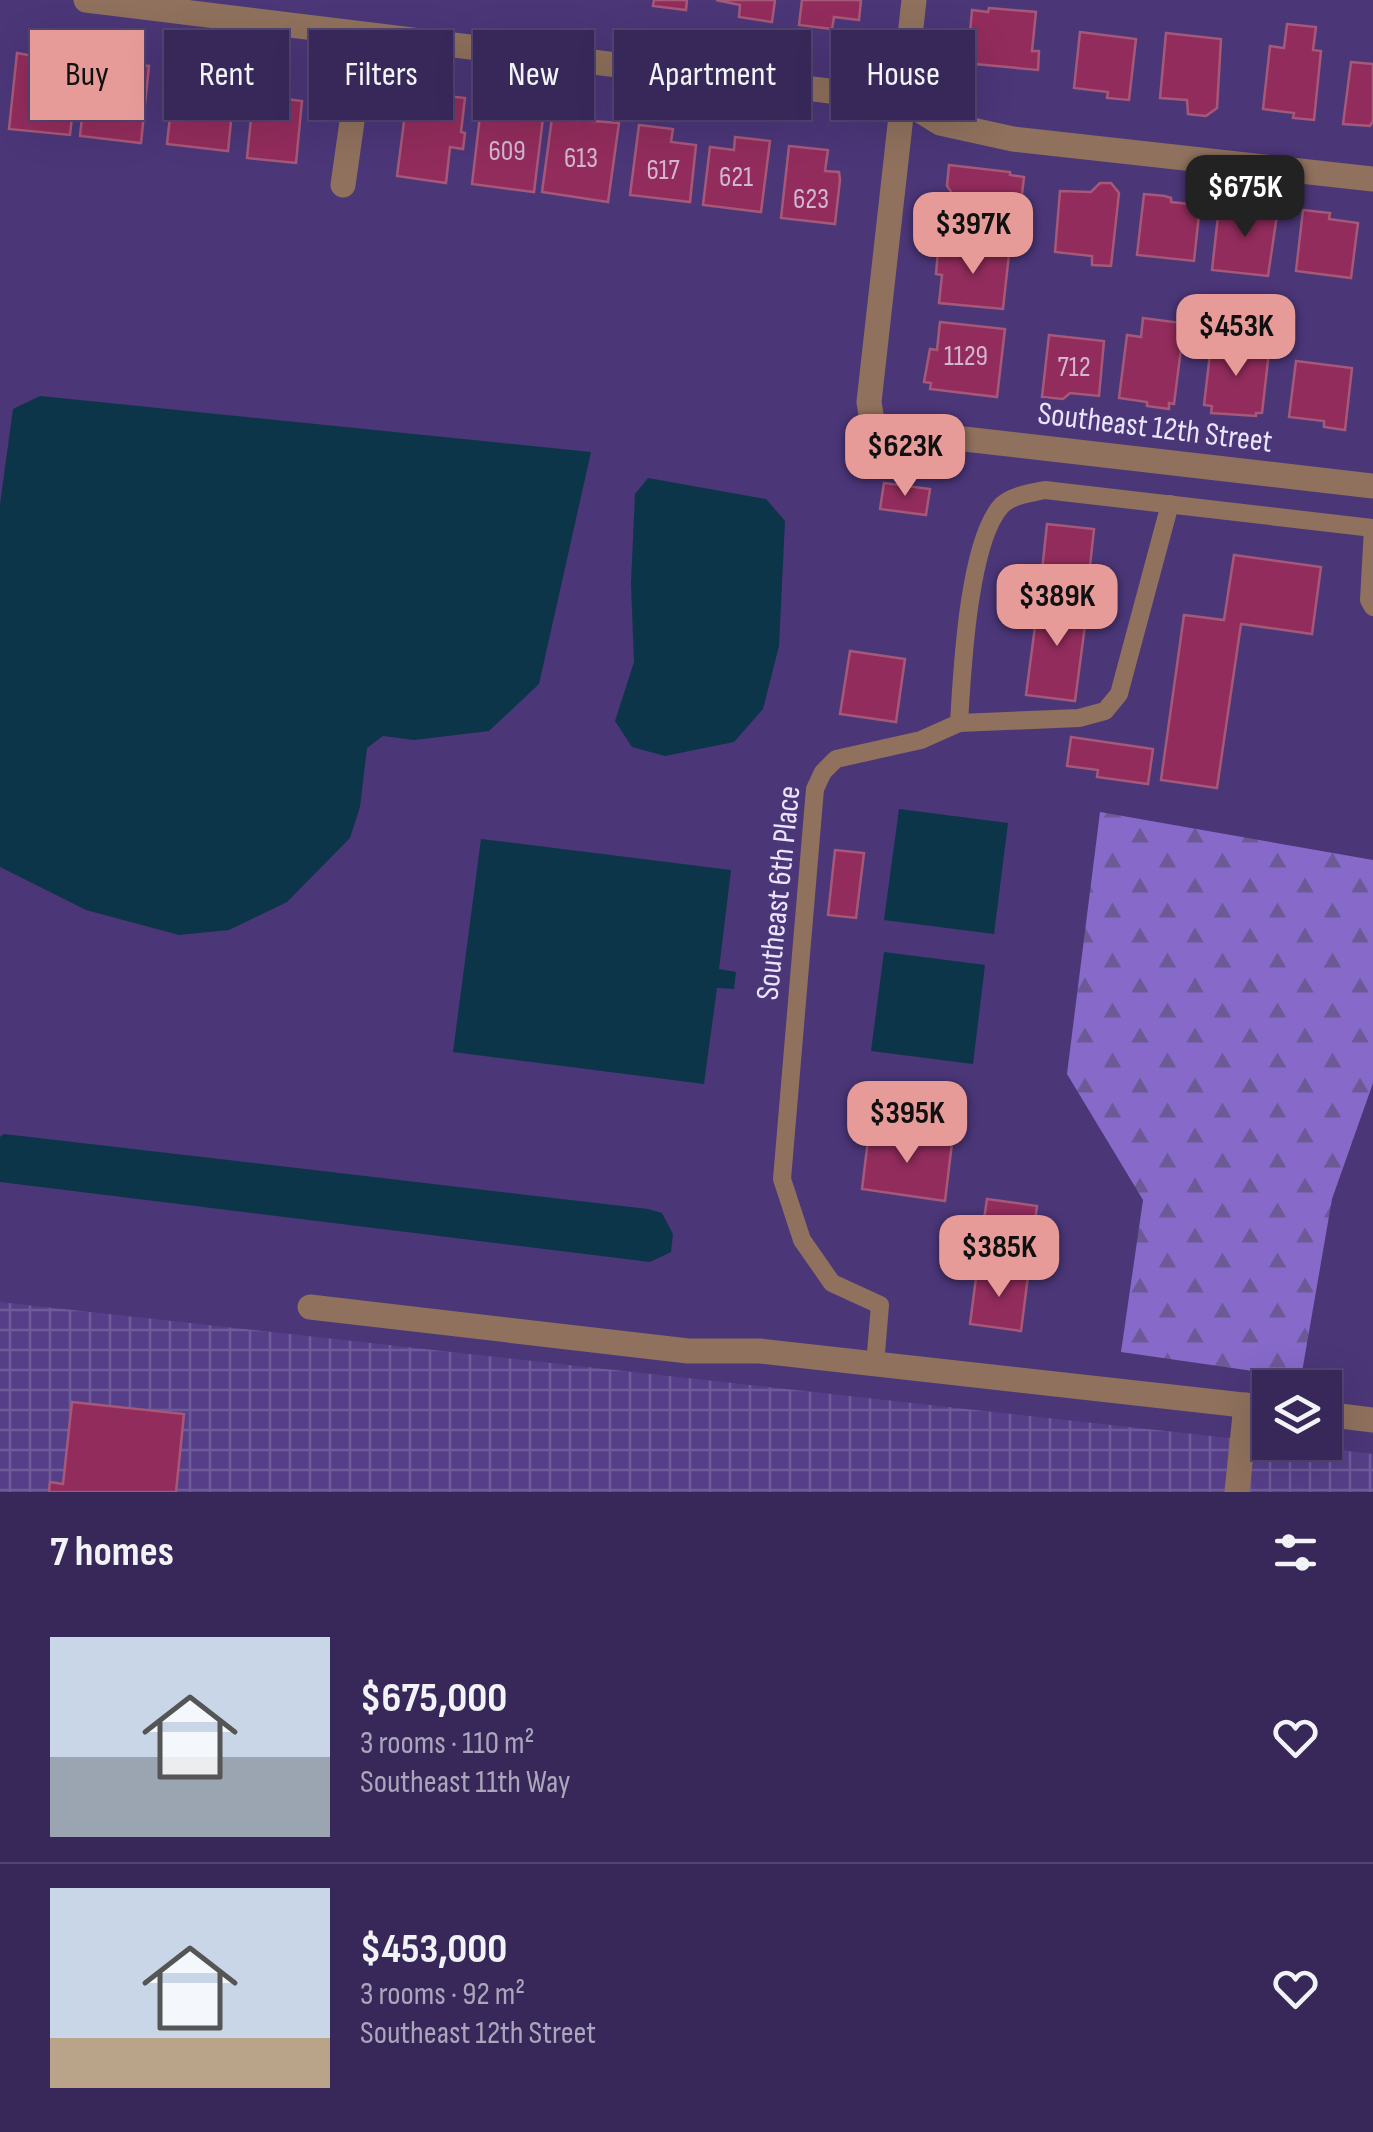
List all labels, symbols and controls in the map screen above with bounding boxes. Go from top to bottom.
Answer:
chip: Buy [30,30,144,120]
chip: Rent [164,30,289,120]
chip: Filters [309,30,453,120]
chip: New [473,30,594,120]
chip: Apartment [614,30,811,120]
chip: House [831,30,975,120]
house number: 609 [488,135,526,168]
house number: 613 [564,142,598,175]
house number: 617 [646,154,680,187]
pin: $675K [1175,155,1315,240]
house number: 621 [719,161,753,194]
text: $675K [1207,168,1283,207]
house number: 623 [793,183,829,216]
pin: $397K [903,192,1043,277]
text: $397K [935,205,1011,244]
pin: $453K [1166,294,1306,379]
text: $453K [1198,307,1274,346]
house number: 1129 [944,340,988,373]
house number: 712 [1058,351,1090,384]
street label: Southeast 12th Street [1035,394,1275,462]
pin: $623K [835,414,975,499]
text: $623K [867,427,943,466]
pin: $389K [987,564,1127,649]
text: $389K [1019,577,1095,616]
street label: Southeast 6th Place [748,784,810,1002]
pin: $395K [837,1081,977,1166]
text: $395K [869,1094,945,1133]
pin: $385K [929,1215,1069,1300]
text: $385K [961,1228,1037,1267]
map controls [1252,1370,1342,1460]
button: layers [1252,1370,1342,1460]
icon: filters [1268,1525,1323,1580]
text: 7 homes [50,1527,174,1578]
text: $675,000 [360,1673,507,1724]
icon: home [130,1677,250,1797]
icon: heart [1268,1710,1323,1765]
text: 3 rooms · 110 m² [360,1724,535,1763]
text: Southeast 11th Way [360,1763,570,1802]
text: $453,000 [360,1924,507,1975]
icon: home [130,1928,250,2048]
icon: heart [1268,1961,1323,2016]
text: 3 rooms · 92 m² [360,1975,525,2014]
text: Southeast 12th Street [360,2014,596,2053]

